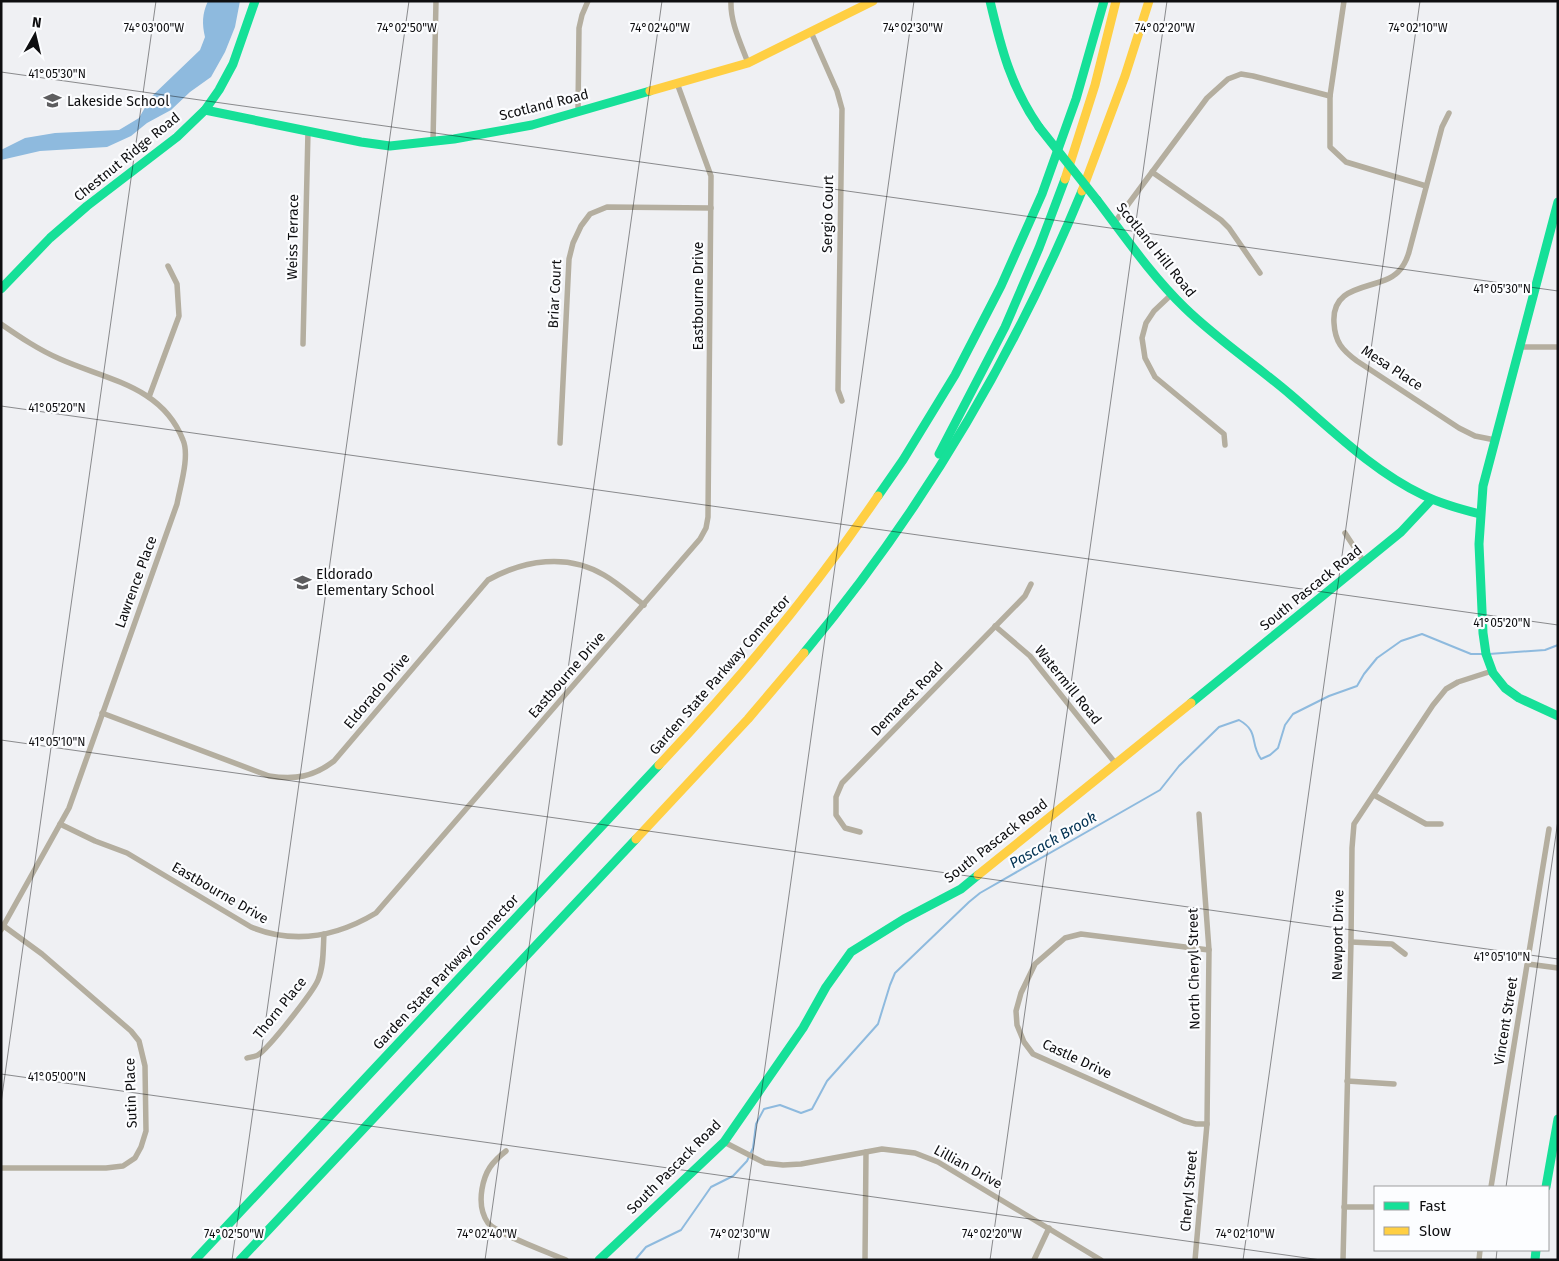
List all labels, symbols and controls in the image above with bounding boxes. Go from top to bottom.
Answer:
north arrow [10,10,60,60]
text: N [31,14,43,32]
text: 74°03'00"W [124,21,184,35]
text: 74°02'50"W [377,21,437,35]
text: 74°02'40"W [630,21,690,35]
text: 74°02'30"W [883,21,943,35]
text: 74°02'20"W [1135,21,1195,35]
text: 74°02'10"W [1388,21,1448,35]
text: 41°05'30"N [28,67,86,81]
street label: Scotland Road [498,86,590,124]
school or university icon: Lakeside School [43,91,63,111]
place label: Lakeside School [67,93,169,110]
street label: Chestnut Ridge Road [70,109,184,205]
street label: Sergio Court [819,174,837,253]
street label: Weiss Terrace [284,194,302,280]
street label: Scotland Hill Road [1113,199,1199,301]
street label: Eastbourne Drive [690,242,707,350]
street label: Briar Court [545,258,565,329]
text: 41°05'30"N [1473,282,1531,296]
street label: Mesa Place [1358,342,1426,394]
text: 41°05'20"N [28,401,86,415]
street label: Lawrence Place [111,534,161,630]
street label: South Pascack Road [1257,542,1365,634]
place label: Eldorado Elementary School [316,566,434,599]
school or university icon: Eldorado Elementary School [292,572,312,592]
street label: Garden State Parkway Connector [646,591,794,758]
text: 41°05'20"N [1473,616,1531,630]
street label: Eastbourne Drive [525,628,609,722]
street label: Watermill Road [1031,642,1105,728]
street label: Eldorado Drive [340,650,414,732]
street label: Demarest Road [867,658,947,740]
text: 41°05'10"N [29,735,85,749]
street label: South Pascack Road [941,795,1051,887]
water label: Pascack Brook [1006,808,1100,872]
street label: Eastbourne Drive [169,858,271,928]
street label: Newport Drive [1329,889,1347,981]
street label: Garden State Parkway Connector [370,890,523,1053]
street label: North Cheryl Street [1184,907,1204,1030]
text: 41°05'10"N [1474,950,1530,964]
street label: Thorn Place [250,974,310,1042]
street label: Vincent Street [1491,975,1521,1066]
street label: Castle Drive [1039,1035,1115,1083]
street label: Sutin Place [121,1058,141,1128]
text: 41°05'00"N [28,1070,86,1084]
street label: South Pascack Road [623,1116,725,1218]
street label: Lillian Drive [931,1141,1005,1193]
street label: Cheryl Street [1177,1149,1201,1232]
legend [1374,1186,1549,1251]
text: Fast [1419,1197,1446,1215]
text: Slow [1419,1222,1451,1240]
text: 74°02'50"W [204,1227,264,1241]
text: 74°02'40"W [457,1227,517,1241]
text: 74°02'30"W [710,1227,770,1241]
text: 74°02'20"W [962,1227,1022,1241]
text: 74°02'10"W [1215,1227,1275,1241]

